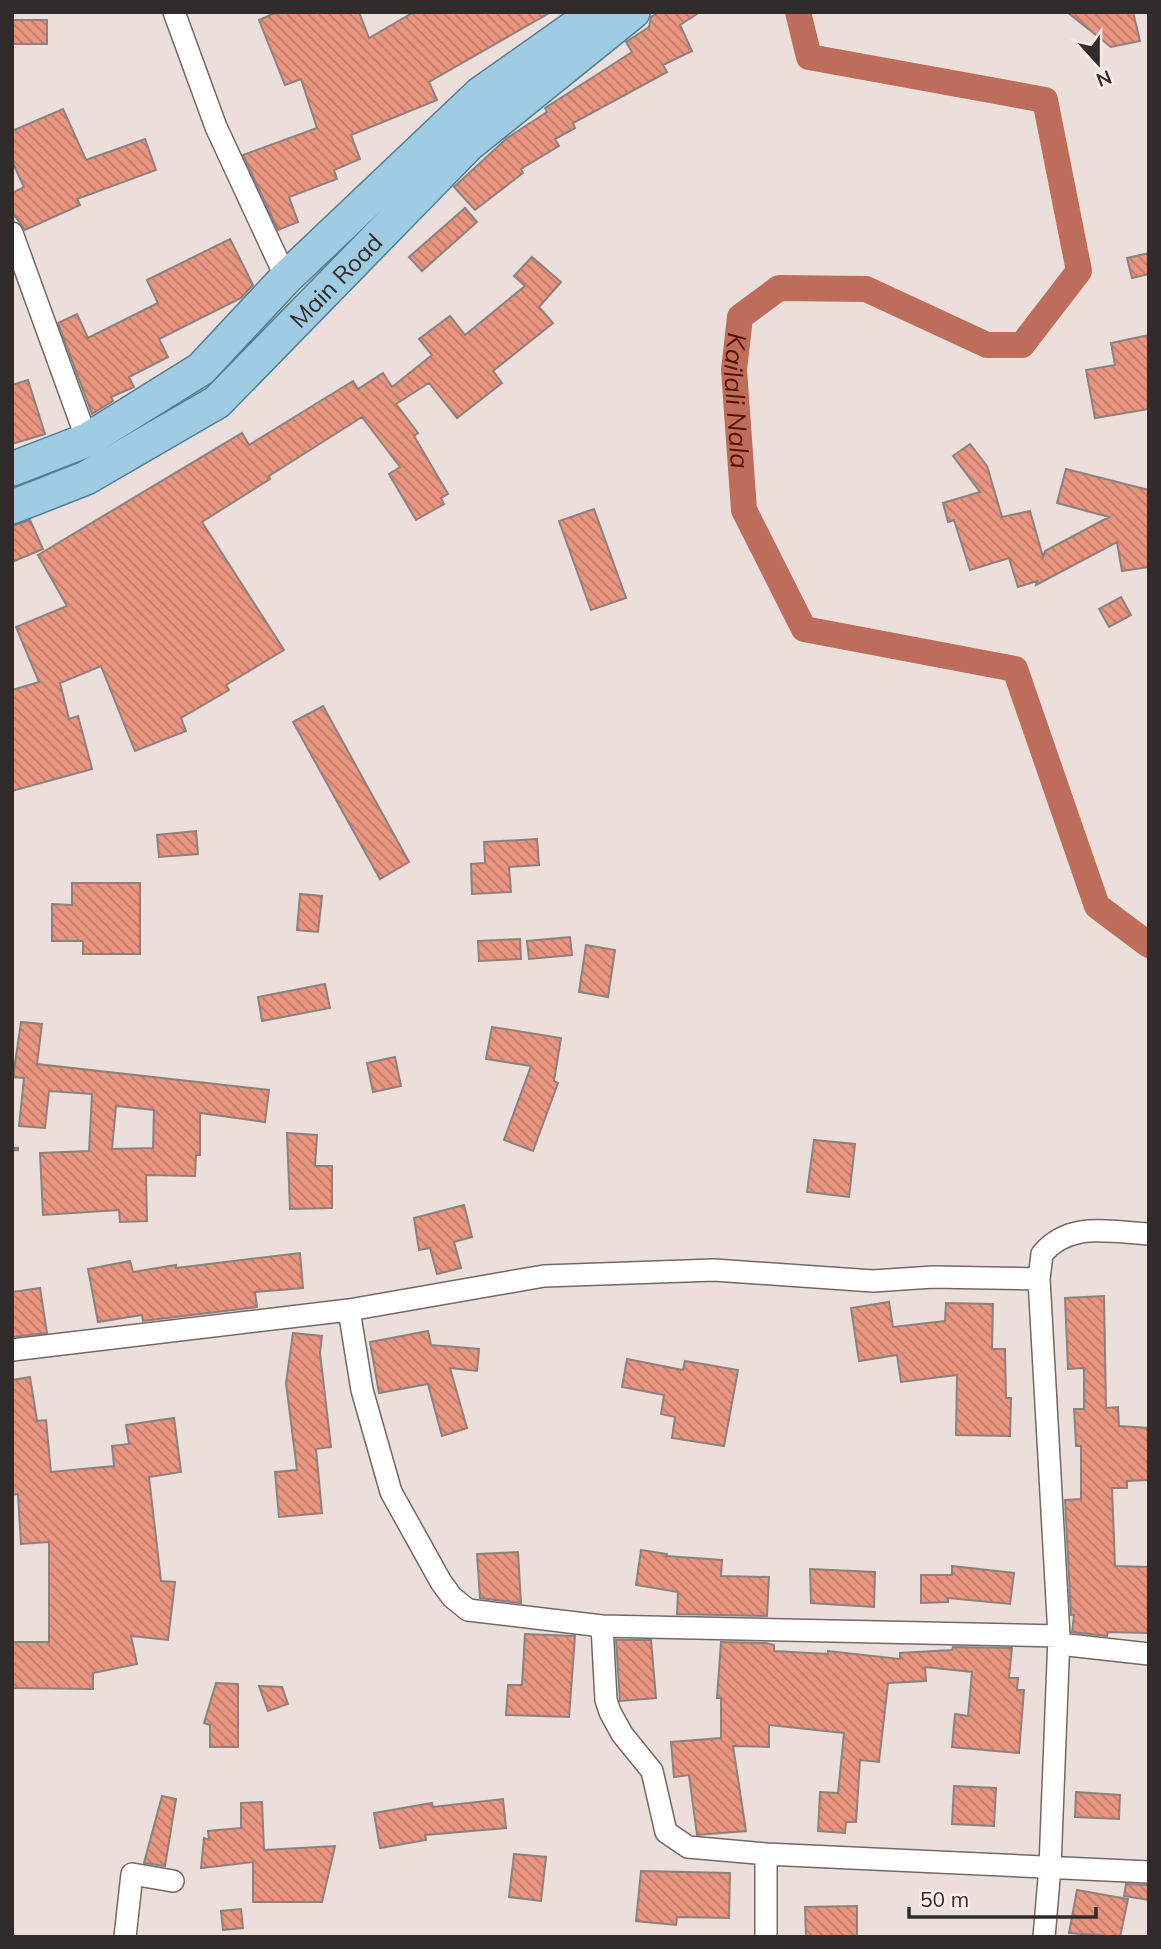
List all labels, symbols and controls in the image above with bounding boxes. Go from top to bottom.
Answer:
north arrow [1063,28,1133,98]
text: N [1093,65,1115,93]
street label: Main Road [283,227,388,334]
water label: Kailali Nala [717,331,758,470]
scale bar [909,1876,1096,1920]
text: 50 m [920,1886,969,1912]

